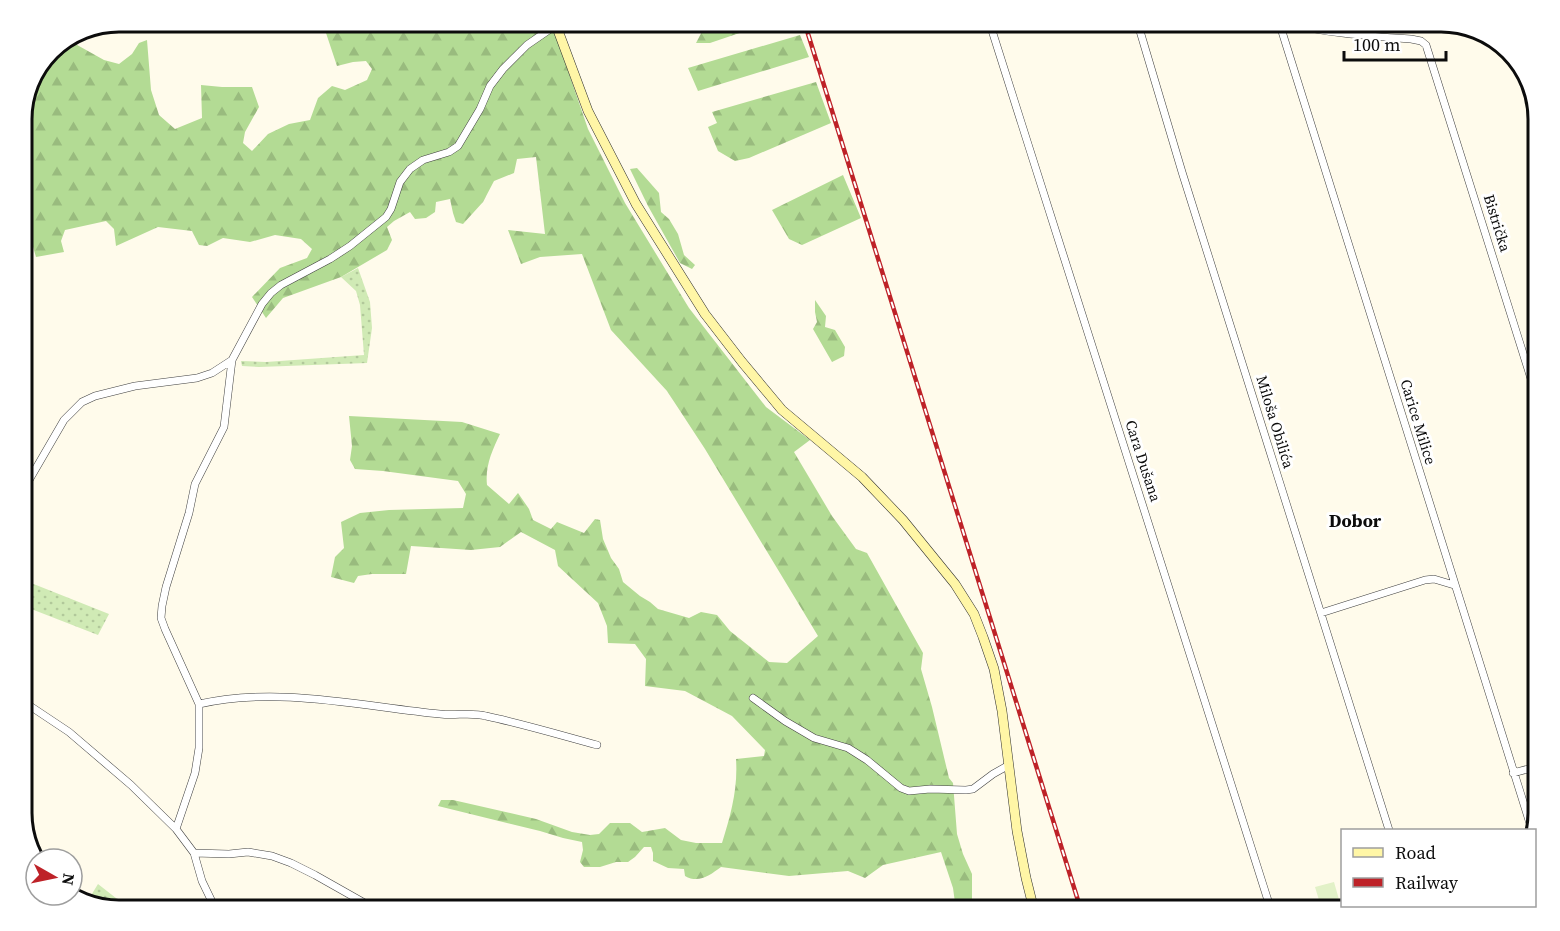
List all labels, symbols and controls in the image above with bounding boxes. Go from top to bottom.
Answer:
scale bar [1344,24,1446,62]
text: 100 m [1353,32,1400,57]
street label: Bistrička [1479,192,1516,255]
street label: Miloša Obilića [1251,373,1300,471]
street label: Carice Milice [1396,377,1442,467]
street label: Cara Dušana [1120,417,1167,505]
district label: Dobor [1329,508,1382,533]
legend [1341,829,1536,907]
text: Road [1395,840,1436,865]
north arrow [24,847,84,907]
text: Railway [1395,870,1459,895]
text: N [57,872,81,887]

